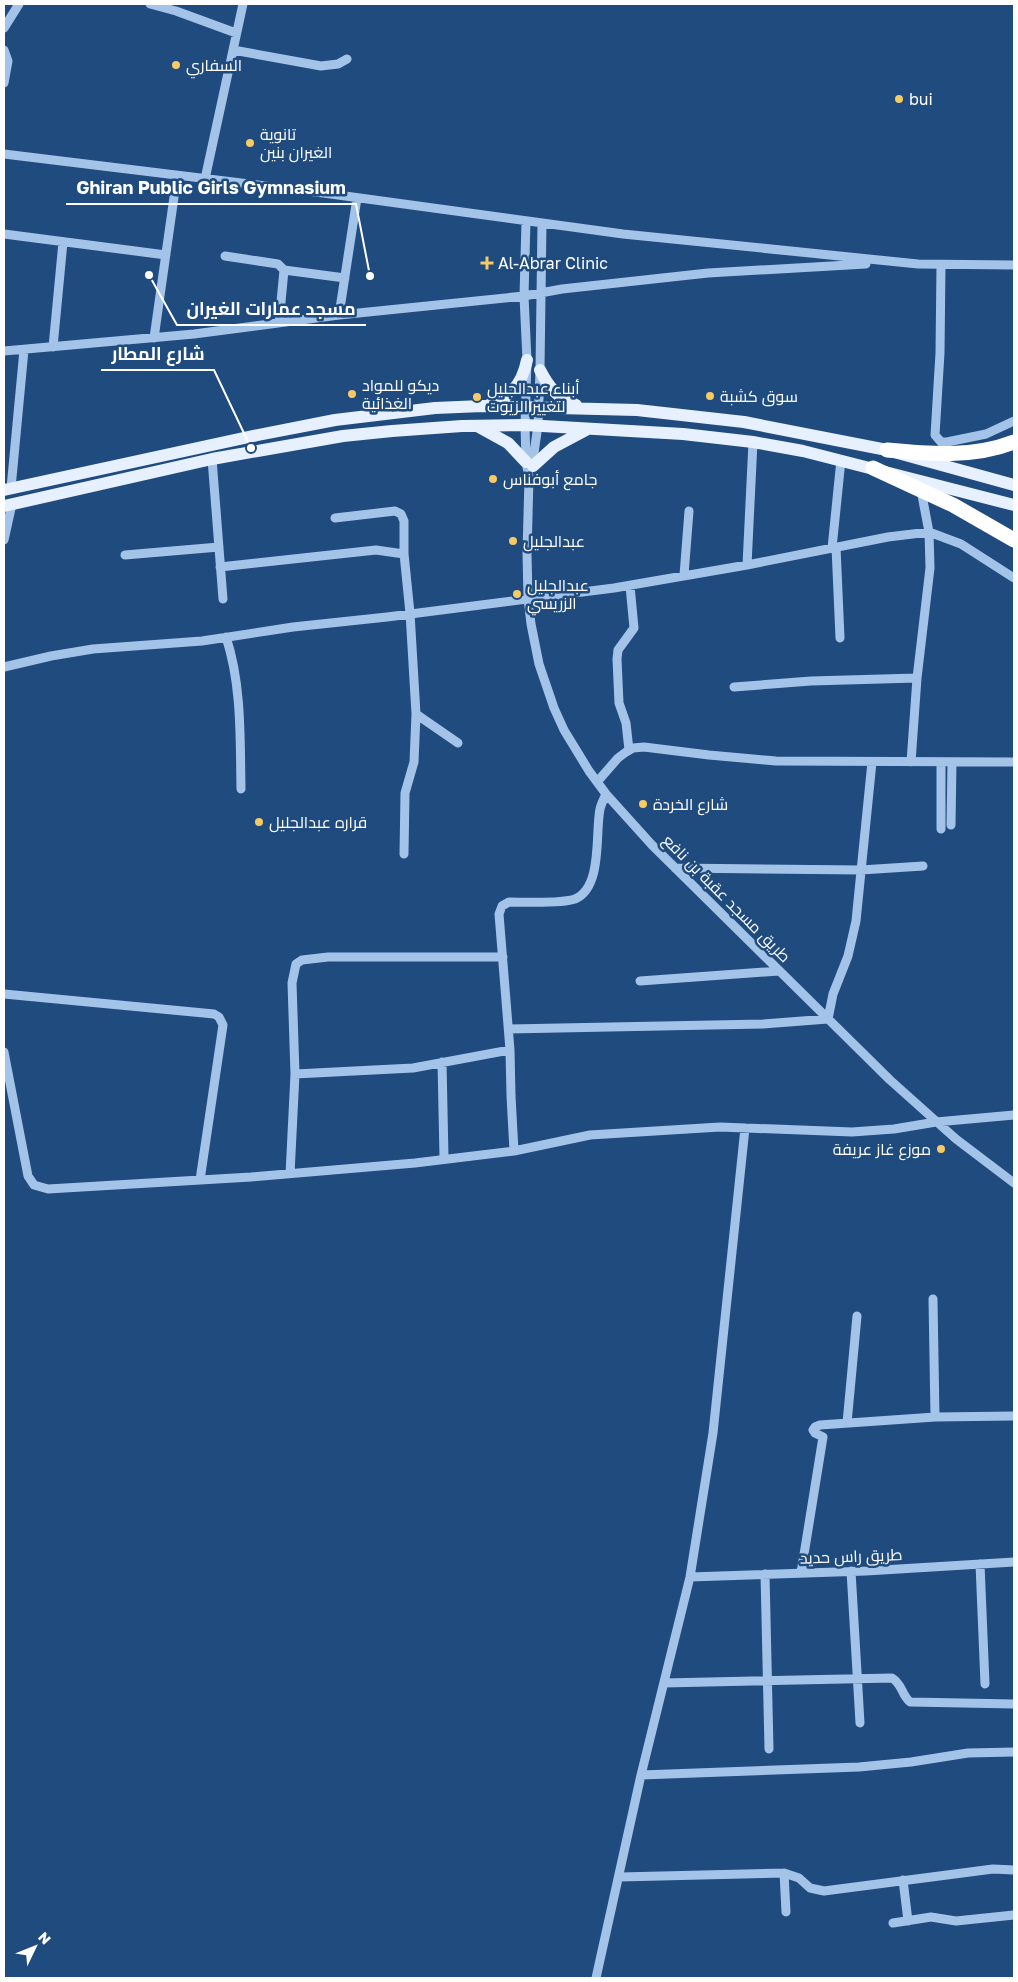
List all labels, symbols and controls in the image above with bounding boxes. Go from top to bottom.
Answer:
place label: السفاري [186,55,242,79]
marker: السفاري [170,59,182,71]
place label: bui [909,89,933,109]
marker: bui [893,93,905,105]
place label: تانوية الغيران بنين [260,124,332,163]
marker: تانوية الغيران بنين [244,137,256,149]
callout: Ghiran Public Girls Gymnasium [66,171,356,204]
text: Ghiran Public Girls Gymnasium [76,176,346,198]
place label: Al-Abrar Clinic [498,253,608,273]
marker: Al-Abrar Clinic [480,256,494,270]
callout: مسجد عمارات الغيران [177,292,366,325]
text: مسجد عمارات الغيران [186,297,356,320]
callout: شارع المطار [101,337,214,370]
text: شارع المطار [110,342,205,366]
place label: ديكو للمواد الغذائية [362,375,439,413]
place label: أبناء عبدالجليل لتغيير الزيوت [487,378,580,416]
place label: سوق كشبة [720,386,798,407]
marker: ديكو للمواد الغذائية [346,388,358,400]
marker: سوق كشبة [704,390,716,402]
marker: أبناء عبدالجليل لتغيير الزيوت [471,391,483,403]
place label: جامع أبوفناس [503,469,597,491]
marker: جامع أبوفناس [487,473,499,485]
place label: عبدالجليل [523,531,585,552]
marker: عبدالجليل [507,535,519,547]
place label: عبدالجليل الزريسي [527,575,589,616]
marker: عبدالجليل الزريسي [511,588,523,600]
place label: شارع الخردة [653,794,728,816]
marker: شارع الخردة [637,798,649,810]
place label: قراره عبدالجليل [269,812,367,833]
marker: قراره عبدالجليل [253,816,265,828]
street label: طريق مسجد عقبة بن نافع [657,830,795,968]
place label: موزع غاز عريفة [833,1139,931,1161]
marker: موزع غاز عريفة [935,1143,947,1155]
street label: طريق راس حديد [799,1544,903,1569]
north arrow [10,1922,60,1972]
text: N [35,1928,55,1947]

